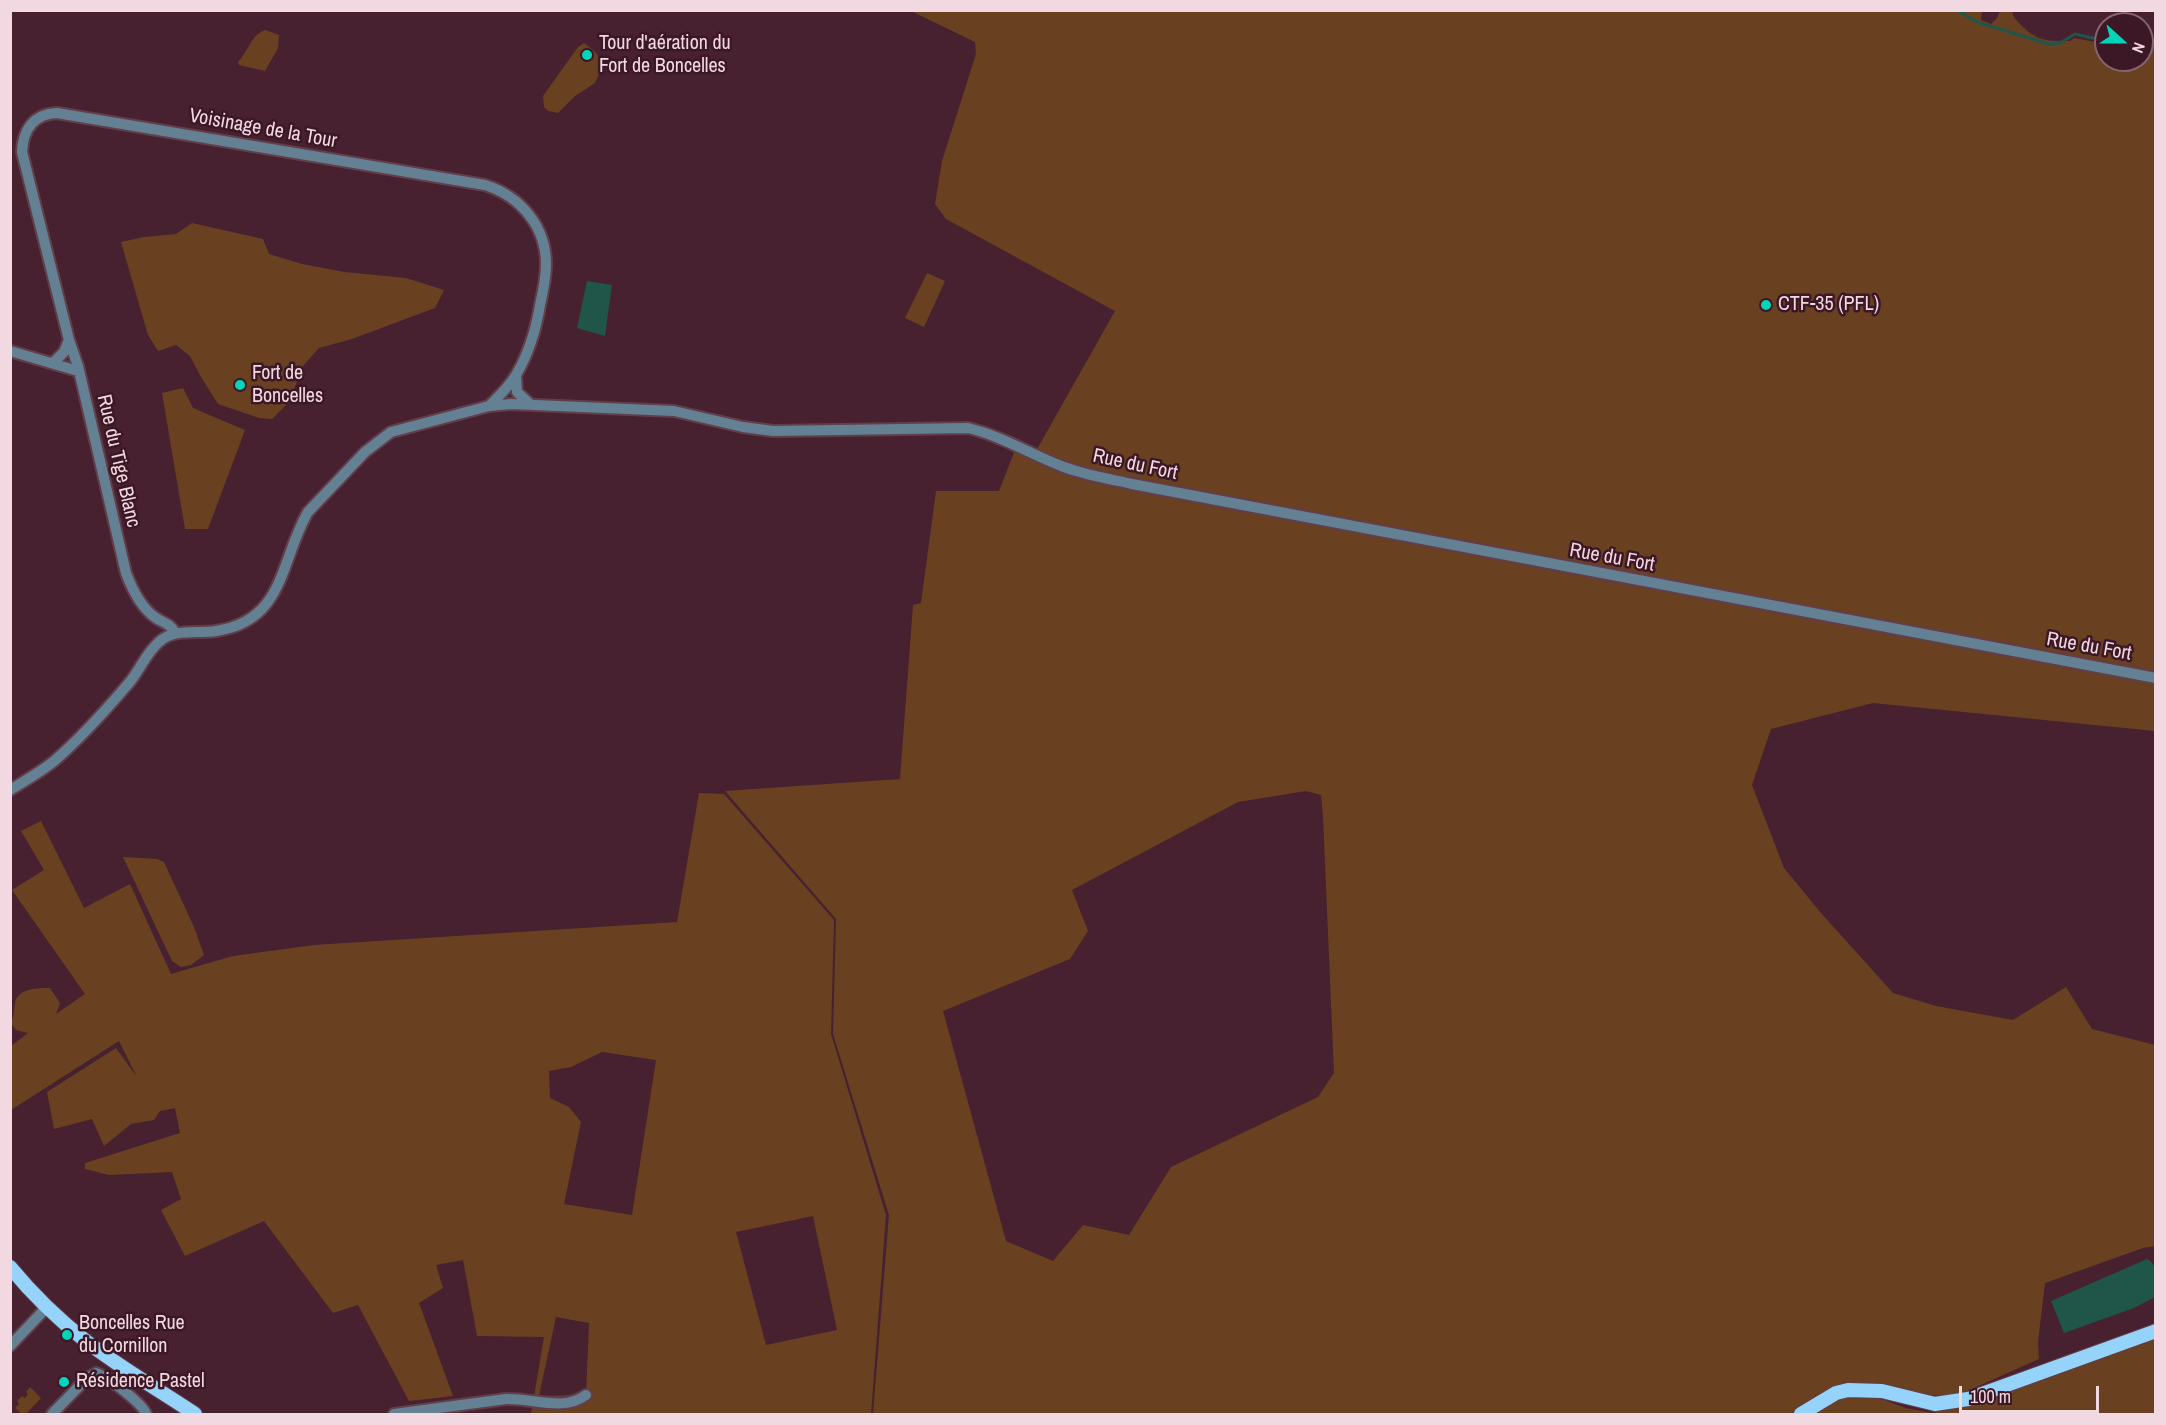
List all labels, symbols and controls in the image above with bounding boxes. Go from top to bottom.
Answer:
north arrow [2094,12,2154,72]
place label: Tour d'aération du Fort de Boncelles [599,32,731,79]
text: N [2127,39,2151,56]
marker: Tour d'aération du Fort de Boncelles [580,48,594,62]
street label: Voisinage de la Tour [187,104,339,154]
place label: CTF-35 (PFL) [1778,293,1879,317]
marker: CTF-35 (PFL) [1759,298,1773,312]
place label: Fort de Boncelles [252,362,323,409]
marker: Fort de Boncelles [233,378,247,392]
street label: Rue du Tige Blanc [91,392,145,530]
street label: Rue du Fort [1091,444,1179,486]
street label: Rue du Fort [1568,539,1656,577]
street label: Rue du Fort [2045,628,2133,666]
place label: Boncelles Rue du Cornillon [79,1312,185,1359]
marker: Boncelles Rue du Cornillon [60,1328,74,1342]
place label: Résidence Pastel [76,1370,205,1394]
scale bar [1962,1374,2102,1412]
marker: Résidence Pastel [57,1375,71,1389]
text: 100 m [1970,1384,2011,1409]

